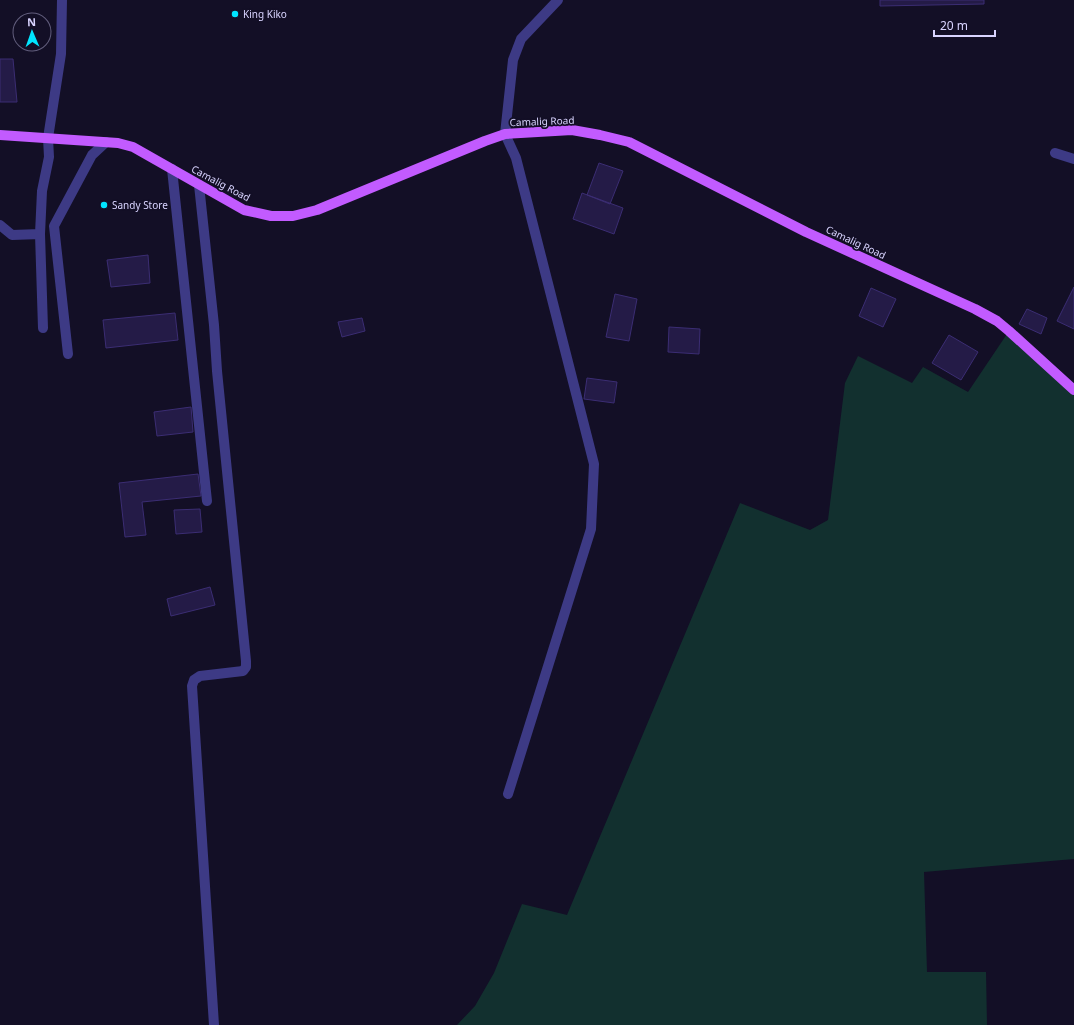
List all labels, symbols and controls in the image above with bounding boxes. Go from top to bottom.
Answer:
place label: King Kiko [243,7,287,21]
marker: King Kiko [230,9,240,19]
north arrow [12,12,52,52]
scale bar [934,12,995,38]
text: N [27,14,36,29]
text: 20 m [940,17,968,34]
street label: Camalig Road [509,113,575,129]
street label: Camalig Road [189,162,253,204]
place label: Sandy Store [112,198,168,212]
marker: Sandy Store [99,200,109,210]
street label: Camalig Road [824,222,888,262]

